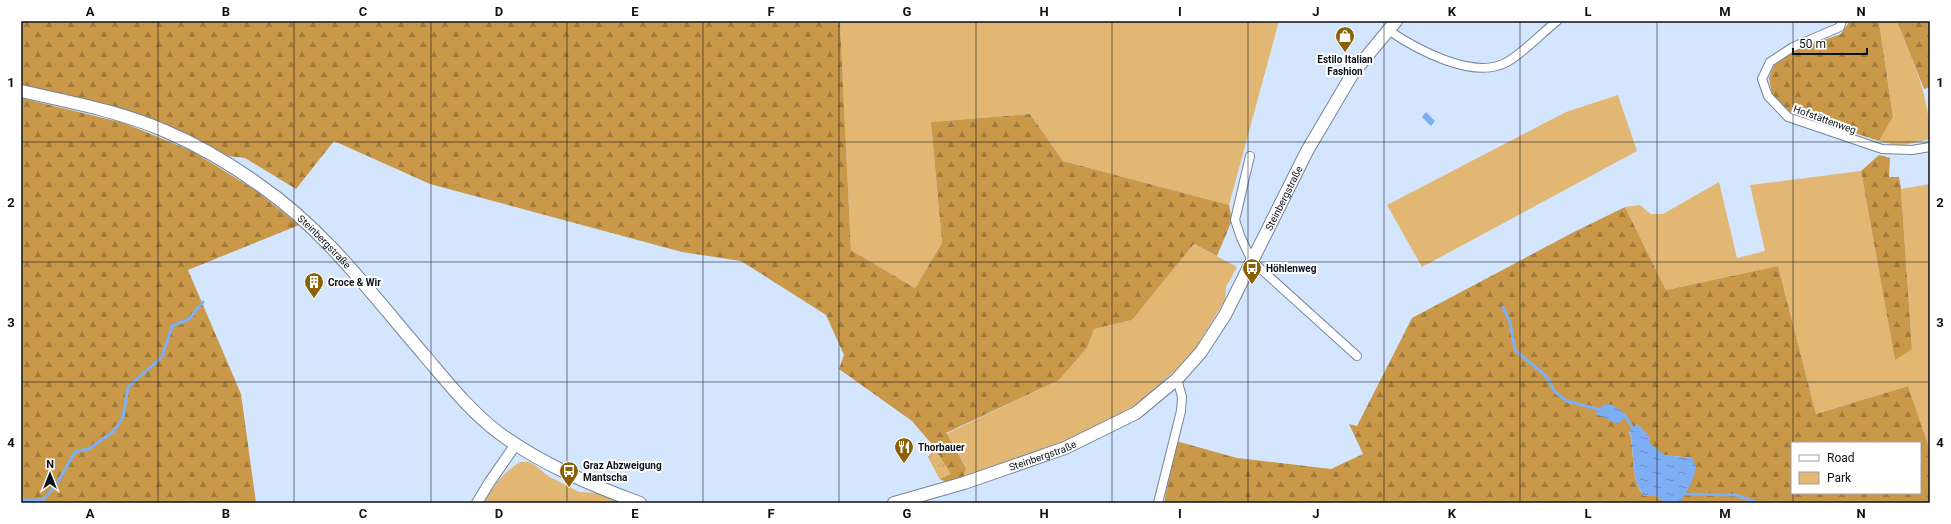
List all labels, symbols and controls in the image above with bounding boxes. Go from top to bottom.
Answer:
text: A [86,4,95,19]
text: B [222,4,230,19]
text: C [359,4,368,19]
text: D [495,4,503,19]
text: E [631,4,639,19]
text: F [767,4,775,19]
text: G [903,4,912,19]
text: H [1039,4,1049,19]
text: I [1178,4,1182,19]
text: J [1312,4,1320,19]
text: K [1448,4,1457,19]
text: L [1584,4,1592,19]
text: M [1719,4,1731,19]
text: N [1856,4,1866,19]
shop icon: Estilo Italian Fashion [1334,25,1356,53]
scale bar [1793,30,1867,56]
text: 50 m [1799,37,1826,51]
place label: Estilo Italian Fashion [1317,54,1373,77]
text: 1 [7,75,15,90]
text: 1 [1936,75,1944,90]
street label: Hofstättenweg [1792,103,1858,136]
street label: Steinbergstraße [1263,164,1305,232]
text: 2 [7,195,15,210]
text: 2 [1936,195,1944,210]
street label: Steinbergstraße [295,213,353,271]
bus stop icon: Höhlenweg [1241,257,1263,285]
place label: Höhlenweg [1266,263,1317,274]
building icon: Croce & Wir [303,271,325,299]
place label: Croce & Wir [328,277,381,288]
text: 3 [7,315,15,330]
text: 3 [1936,315,1944,330]
text: 4 [7,435,15,450]
text: 4 [1936,435,1944,450]
restaurant icon: Thorbauer [893,436,915,464]
street label: Steinbergstraße [1008,438,1078,473]
place label: Thorbauer [918,442,965,453]
legend [1791,442,1921,494]
text: Road [1827,451,1855,465]
north arrow [30,454,70,494]
text: N [46,458,54,471]
bus stop icon: Graz Abzweigung Mantscha [558,460,580,488]
place label: Graz Abzweigung Mantscha [583,460,662,483]
text: Park [1827,471,1852,485]
text: A [86,506,95,521]
text: B [222,506,230,521]
text: C [359,506,368,521]
text: D [495,506,503,521]
text: E [631,506,639,521]
text: F [767,506,775,521]
text: G [903,506,912,521]
text: H [1039,506,1049,521]
text: I [1178,506,1182,521]
text: J [1312,506,1320,521]
text: K [1448,506,1457,521]
text: L [1584,506,1592,521]
text: M [1719,506,1731,521]
text: N [1856,506,1866,521]

